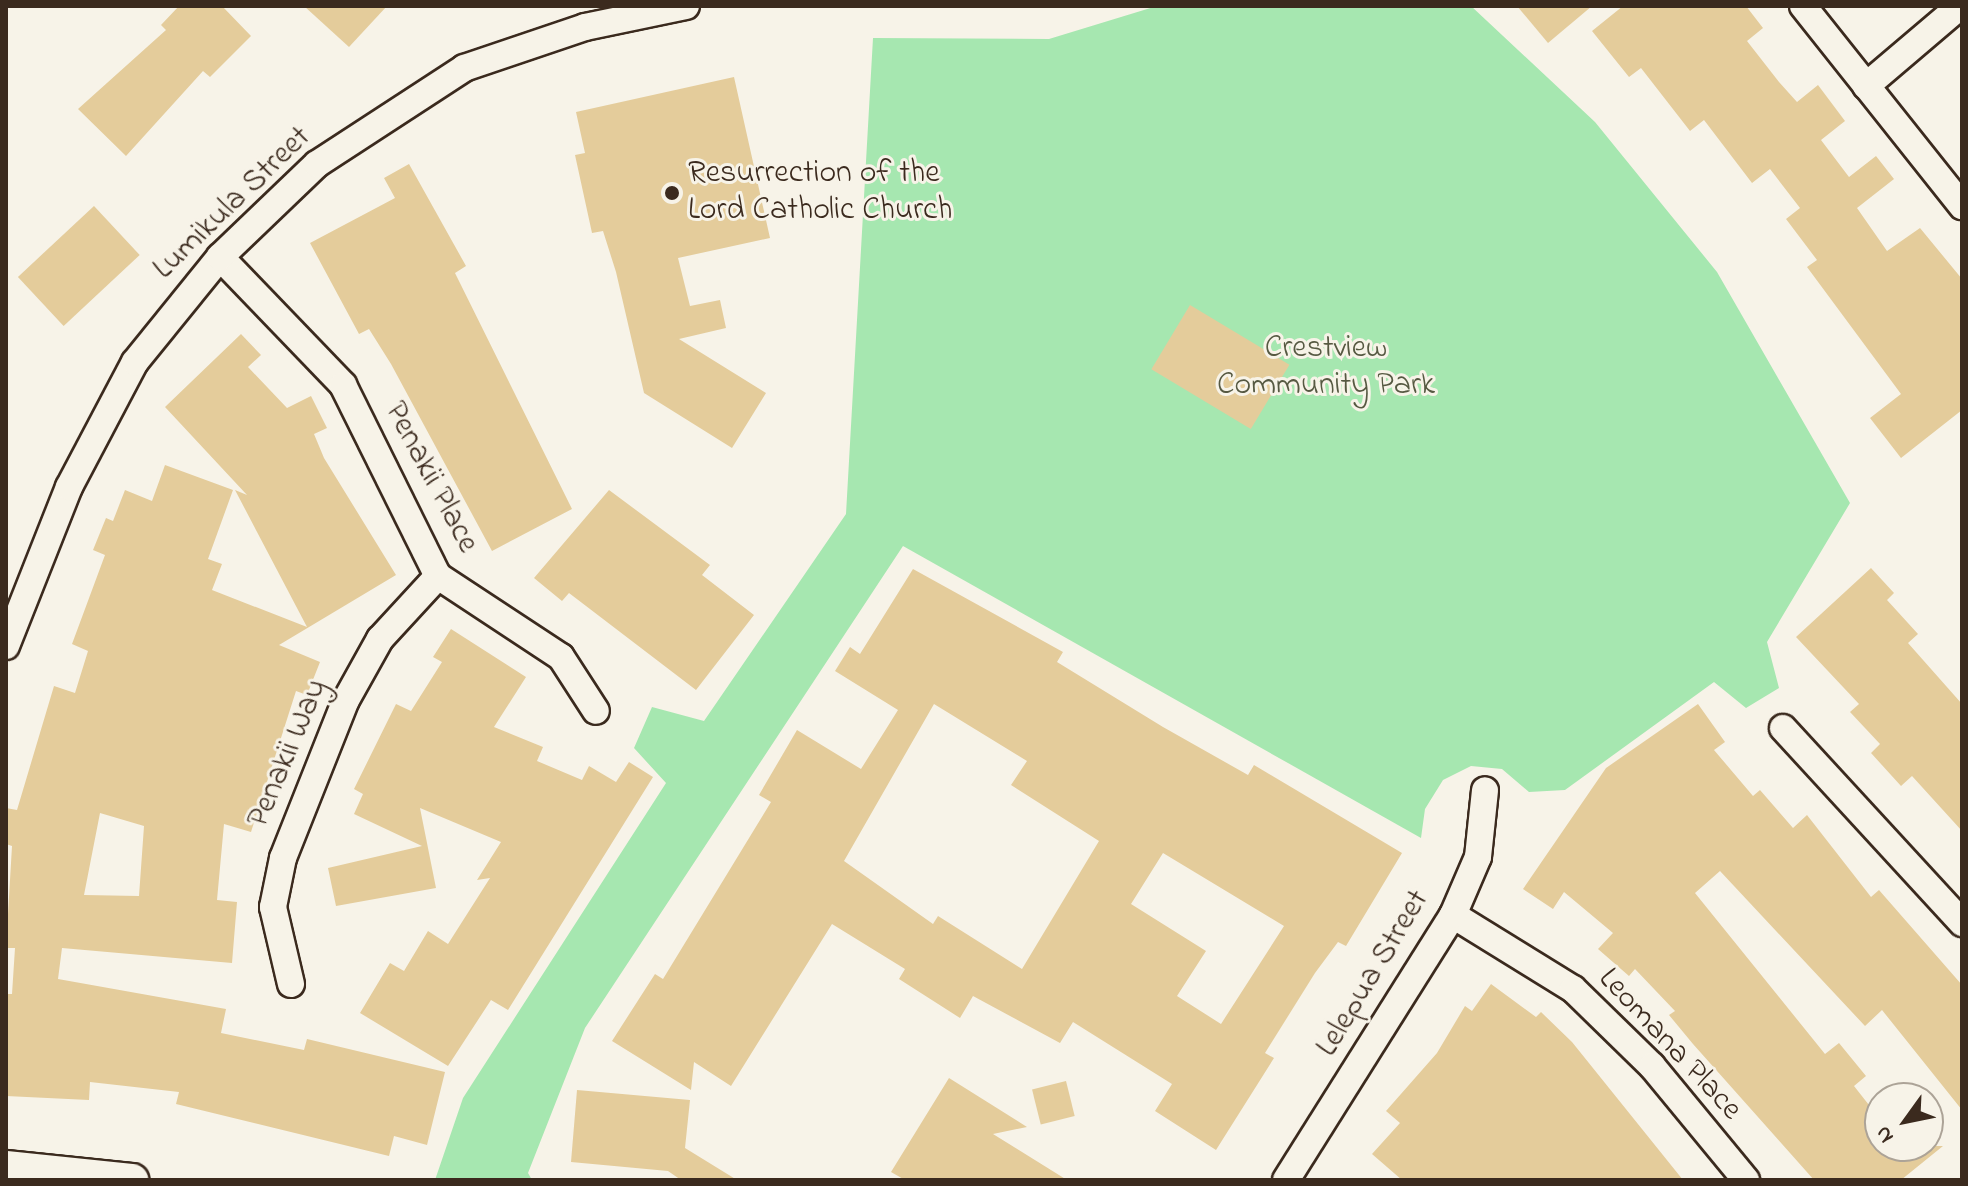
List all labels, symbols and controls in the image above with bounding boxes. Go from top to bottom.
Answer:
street label: Lumikula Street [146,119,320,289]
place label: Resurrection of the Lord Catholic Church [688,156,953,231]
marker: Resurrection of the Lord Catholic Church [663,184,681,202]
park label: Crestview Community Park [1217,331,1435,406]
street label: Penakii Place [374,396,486,560]
street label: Penakii Way [241,674,337,834]
street label: Lelepua Street [1309,884,1439,1064]
street label: Leomana Place [1589,961,1749,1129]
north arrow [1864,1082,1944,1162]
text: N [1868,1119,1903,1149]

